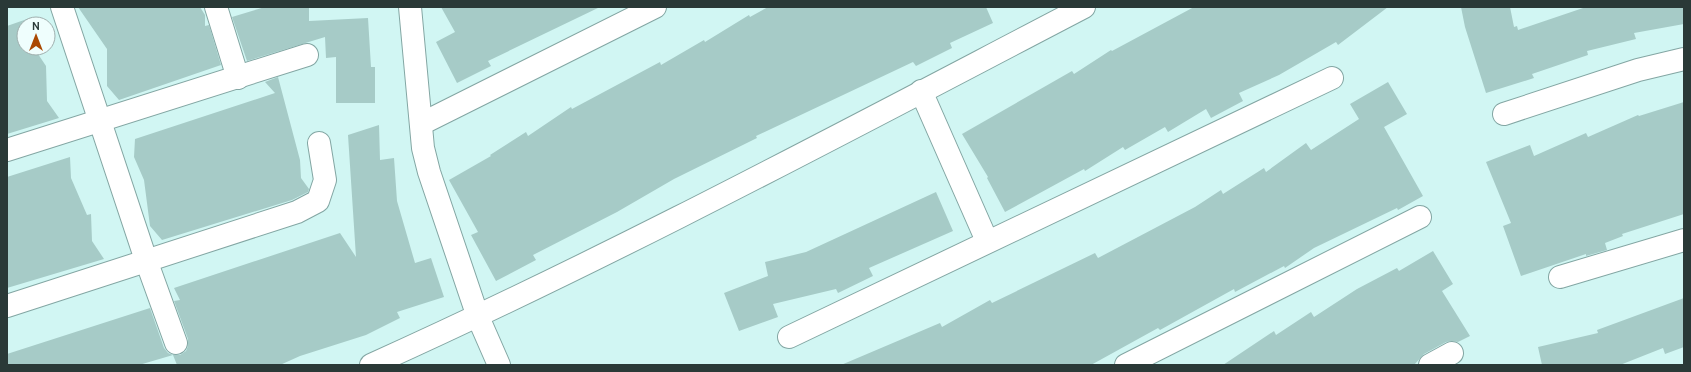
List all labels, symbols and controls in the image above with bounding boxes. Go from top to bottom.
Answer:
north arrow [16,16,56,56]
text: N [32,19,40,33]

